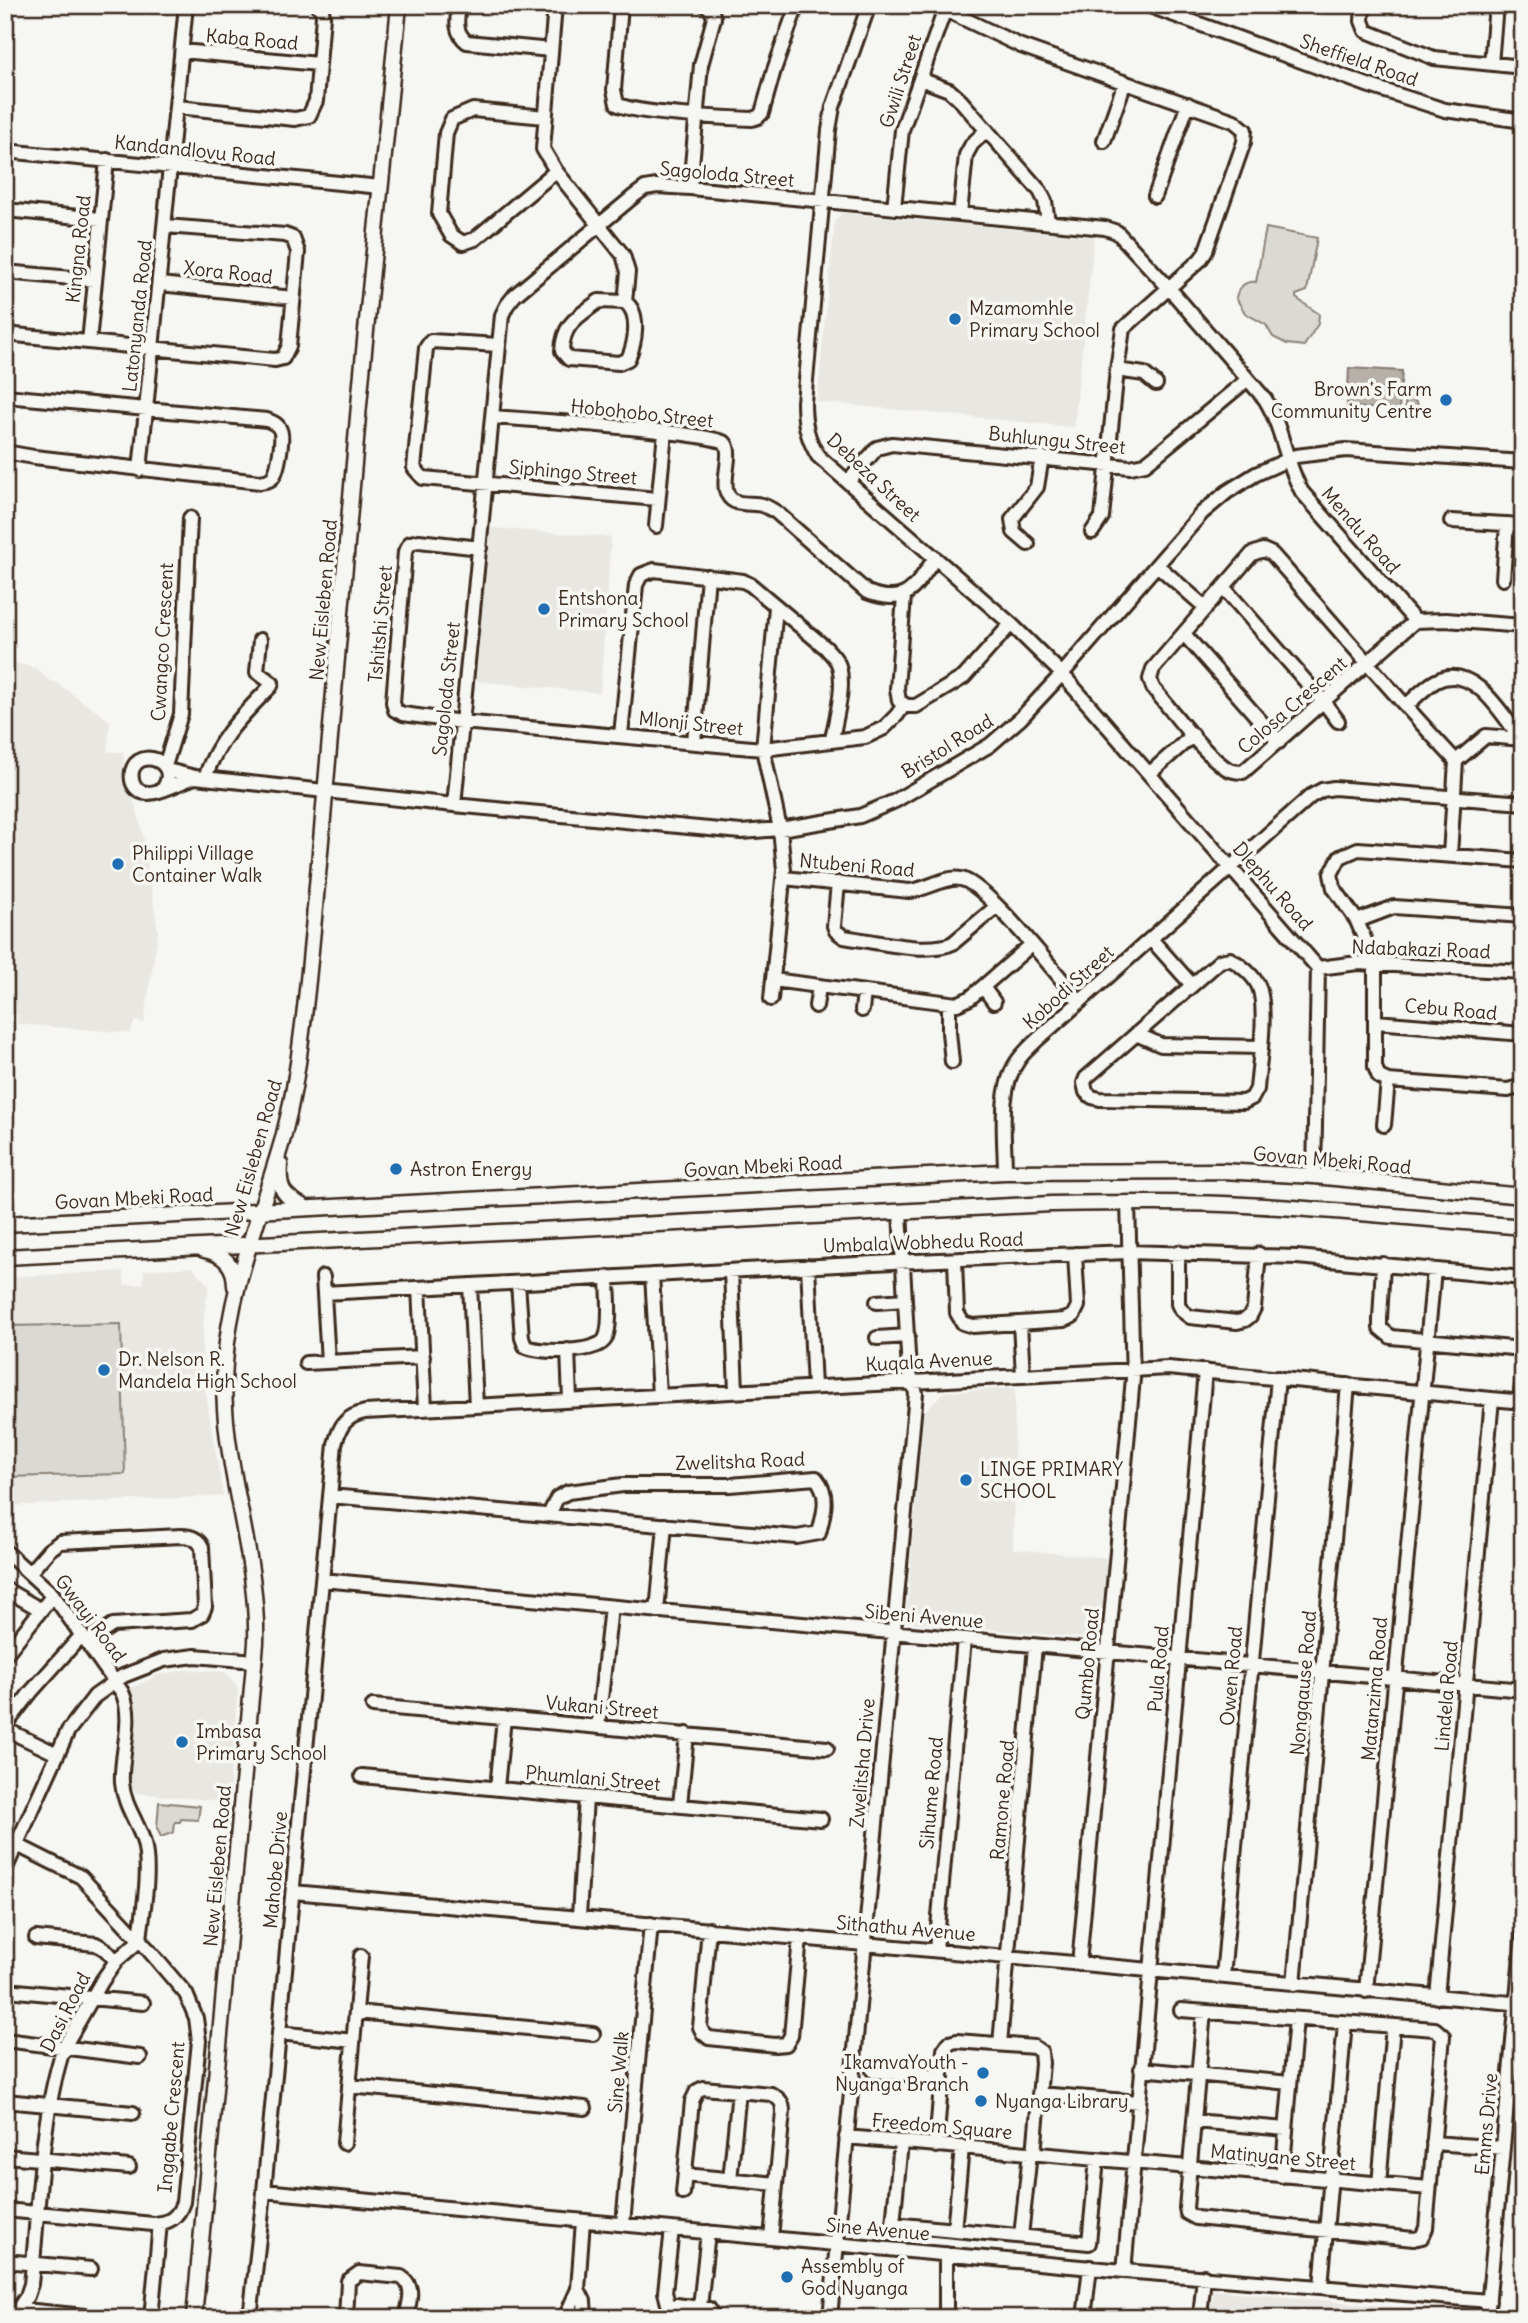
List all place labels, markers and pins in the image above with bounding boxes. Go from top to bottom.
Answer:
place label: Mzamomhle Primary School [969,296,1100,342]
marker: Mzamomhle Primary School [947,311,963,327]
place label: Brown's Farm Community Centre [1271,377,1432,423]
marker: Brown's Farm Community Centre [1438,392,1454,408]
place label: Entshona Primary School [558,586,689,632]
marker: Entshona Primary School [536,601,552,617]
place label: Philippi Village Container Walk [132,841,263,887]
marker: Philippi Village Container Walk [110,856,126,872]
place label: Astron Energy [410,1157,532,1181]
marker: Astron Energy [388,1161,404,1177]
place label: Dr. Nelson R. Mandela High School [118,1347,297,1393]
marker: Dr. Nelson R. Mandela High School [96,1362,112,1378]
place label: LINGE PRIMARY SCHOOL [980,1457,1124,1503]
marker: LINGE PRIMARY SCHOOL [958,1472,974,1488]
place label: Imbasa Primary School [196,1719,327,1765]
marker: Imbasa Primary School [174,1734,190,1750]
place label: IkamvaYouth - Nyanga Branch [835,2050,969,2096]
marker: IkamvaYouth - Nyanga Branch [975,2065,991,2081]
place label: Nyanga Library [995,2089,1129,2113]
marker: Nyanga Library [973,2093,989,2109]
place label: Assembly of God Nyanga [801,2254,908,2300]
marker: Assembly of God Nyanga [779,2269,795,2285]

